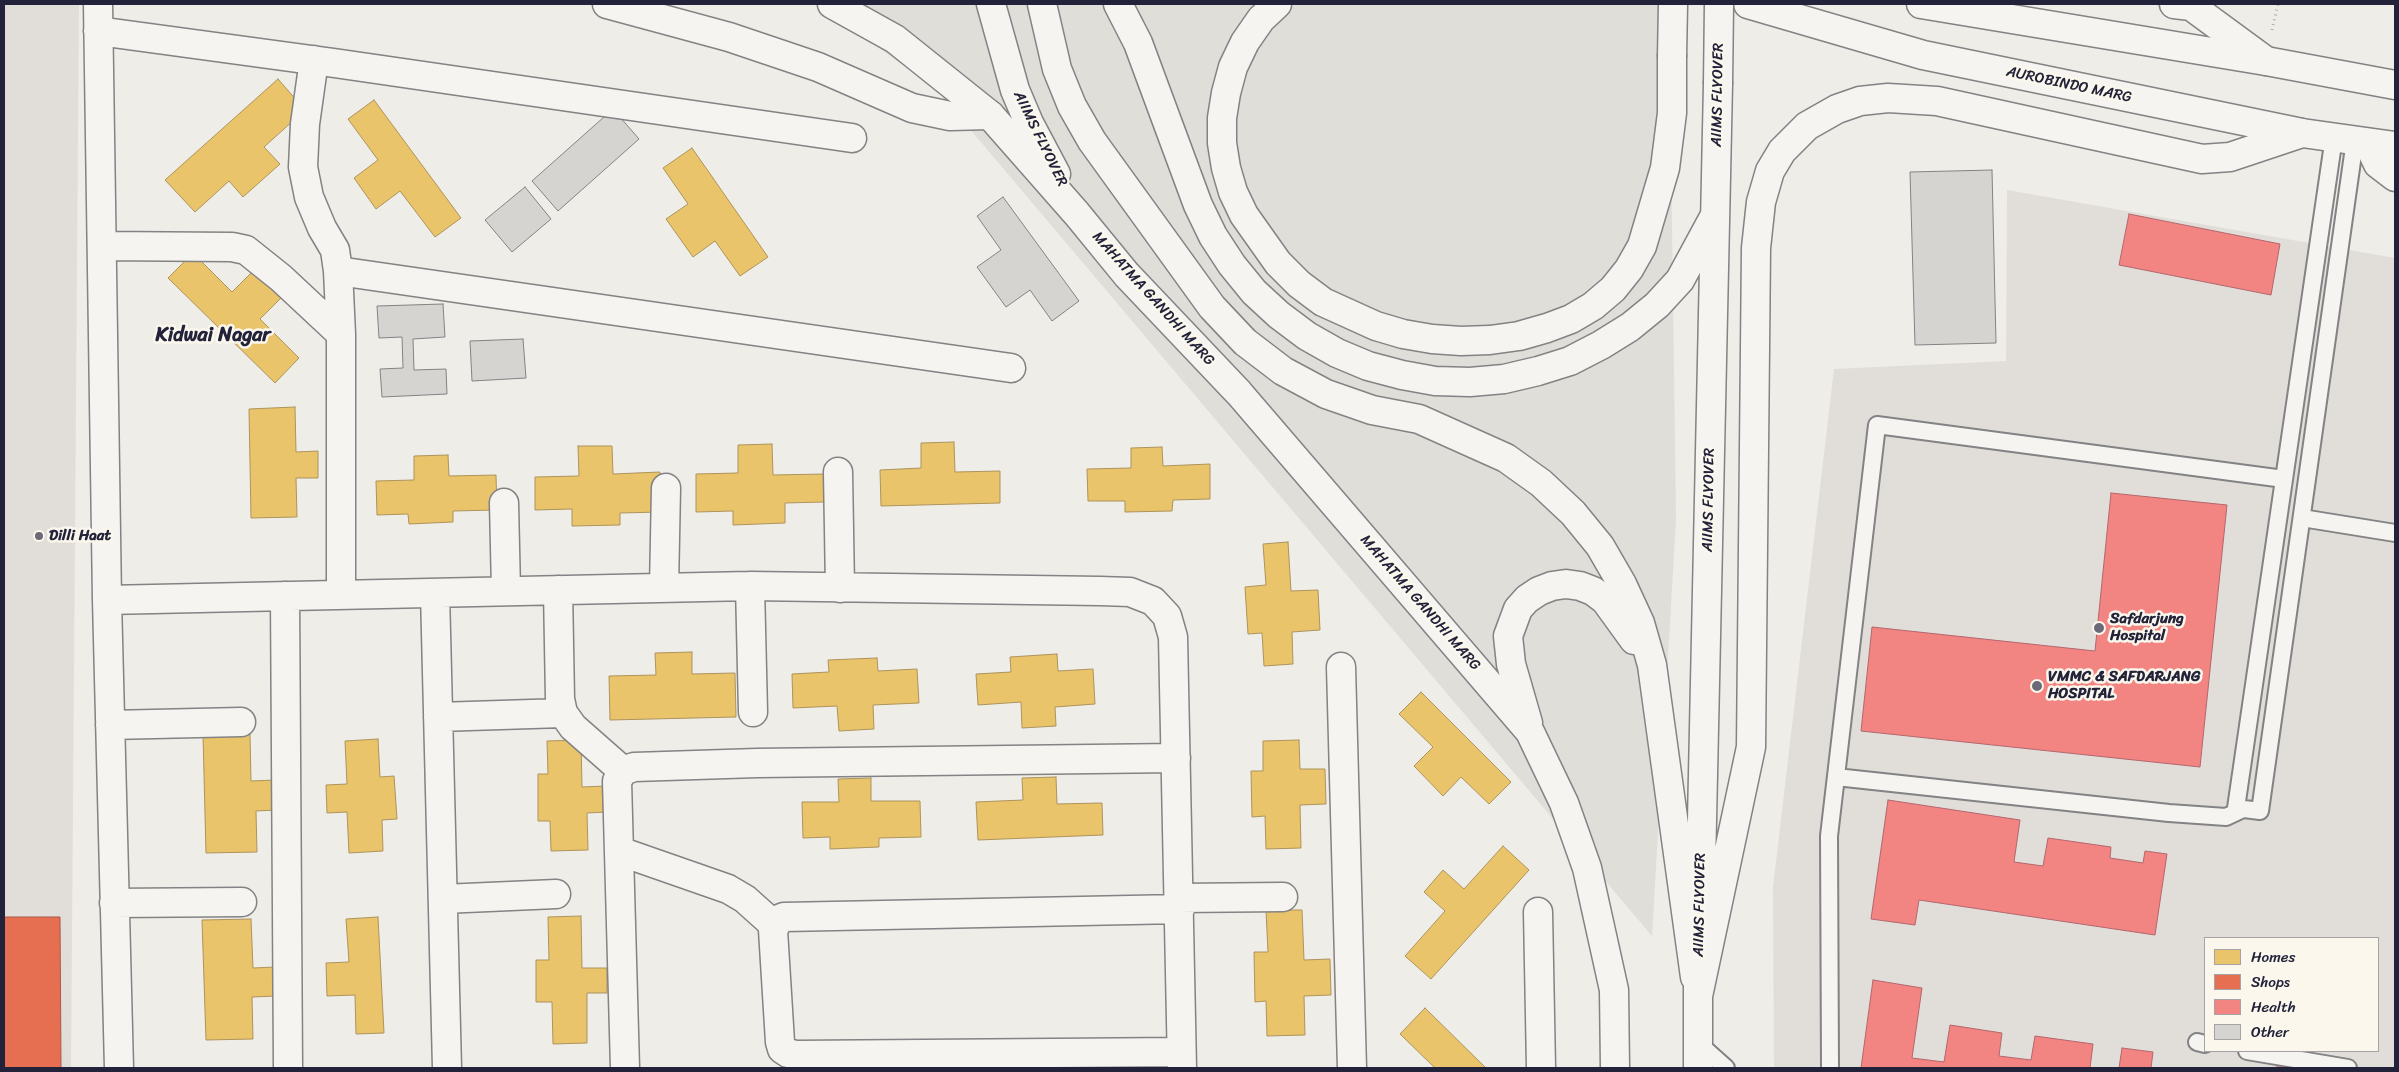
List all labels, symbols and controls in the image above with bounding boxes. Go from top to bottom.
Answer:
street label: AIIMS FLYOVER [1708,43,1728,147]
street label: AUROBINDO MARG [2005,63,2133,107]
street label: AIIMS FLYOVER [1009,88,1071,190]
street label: MAHATMA GANDHI MARG [1088,228,1218,370]
district label: Kidwai Nagar [155,324,271,348]
street label: AIIMS FLYOVER [1699,448,1719,552]
place label: Dilli Haat [49,527,111,545]
marker: Dilli Haat [33,530,45,542]
street label: MAHATMA GANDHI MARG [1356,531,1484,675]
place label: Safdarjung Hospital [2110,610,2184,645]
marker: Safdarjung Hospital [2092,621,2106,635]
place label: VMMC & SAFDARJANG HOSPITAL [2048,668,2200,703]
marker: VMMC & SAFDARJANG HOSPITAL [2030,679,2044,693]
street label: AIIMS FLYOVER [1690,853,1710,957]
legend [2204,937,2379,1052]
text: Homes [2251,944,2295,970]
text: Shops [2251,969,2290,995]
text: Health [2251,994,2296,1020]
text: Other [2251,1019,2289,1045]

